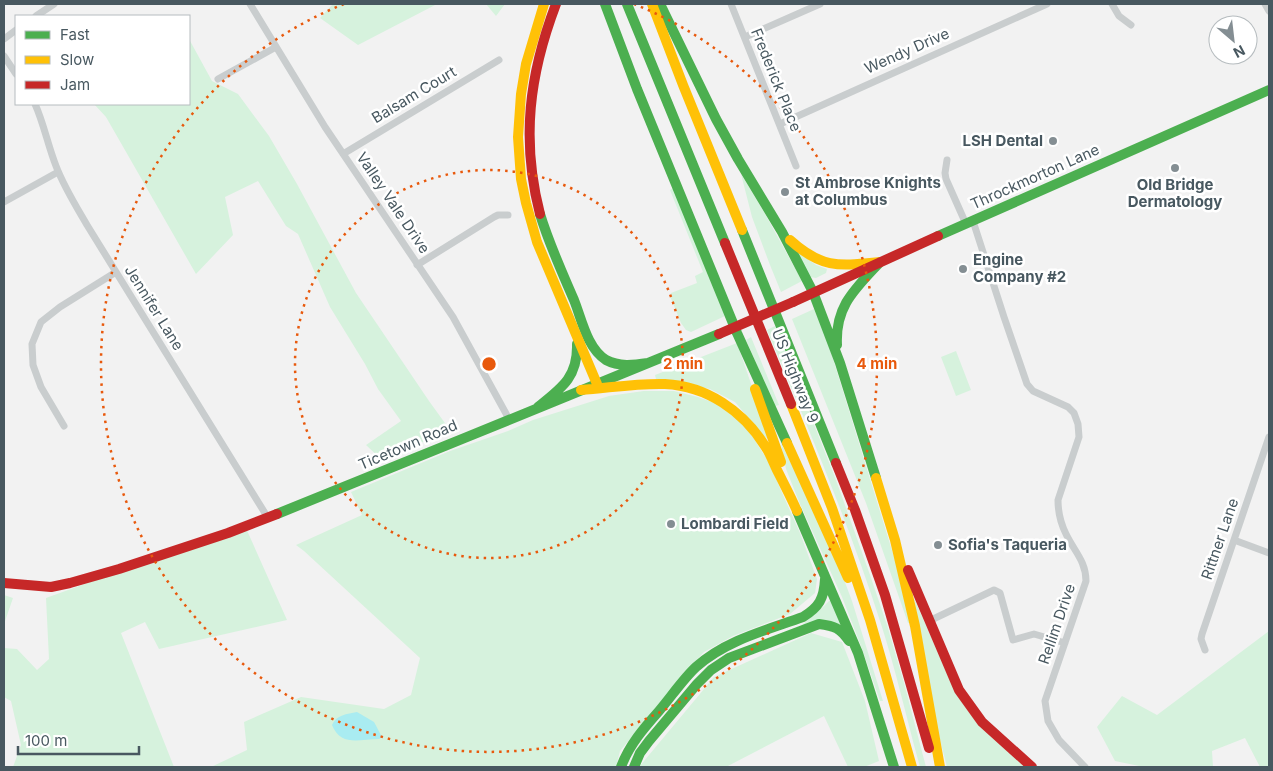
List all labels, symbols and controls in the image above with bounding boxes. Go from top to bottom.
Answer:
legend [15,15,190,105]
north arrow [1208,15,1258,65]
street label: Wendy Drive [861,23,952,78]
text: Fast [60,25,90,44]
street label: Frederick Place [747,25,806,134]
text: N [1231,42,1248,62]
text: Slow [60,50,94,69]
street label: Balsam Court [368,62,460,127]
text: Jam [60,75,90,94]
place label: LSH Dental [962,131,1043,150]
marker: LSH Dental [1047,135,1059,147]
street label: Throckmorton Lane [967,140,1102,214]
street label: Valley Vale Drive [352,148,434,257]
marker: Old Bridge Dermatology [1169,162,1181,174]
place label: St Ambrose Knights at Columbus [795,173,941,209]
place label: Old Bridge Dermatology [1128,175,1222,211]
marker: St Ambrose Knights at Columbus [779,186,791,198]
place label: Engine Company #2 [973,250,1066,286]
street label: Jennifer Lane [121,262,188,354]
marker: Engine Company #2 [957,263,969,275]
street label: US Highway 9 [768,326,823,426]
text: 2 min [663,354,703,373]
text: 4 min [857,354,897,373]
centre of rings [480,355,498,373]
street label: Ticetown Road [355,415,460,474]
street label: Rittner Lane [1197,496,1242,582]
place label: Lombardi Field [681,514,789,533]
marker: Lombardi Field [665,518,677,530]
place label: Sofia's Taqueria [948,535,1067,554]
marker: Sofia's Taqueria [932,539,944,551]
street label: Rellim Drive [1034,581,1079,666]
scale bar [18,724,139,756]
text: 100 m [25,731,67,750]

